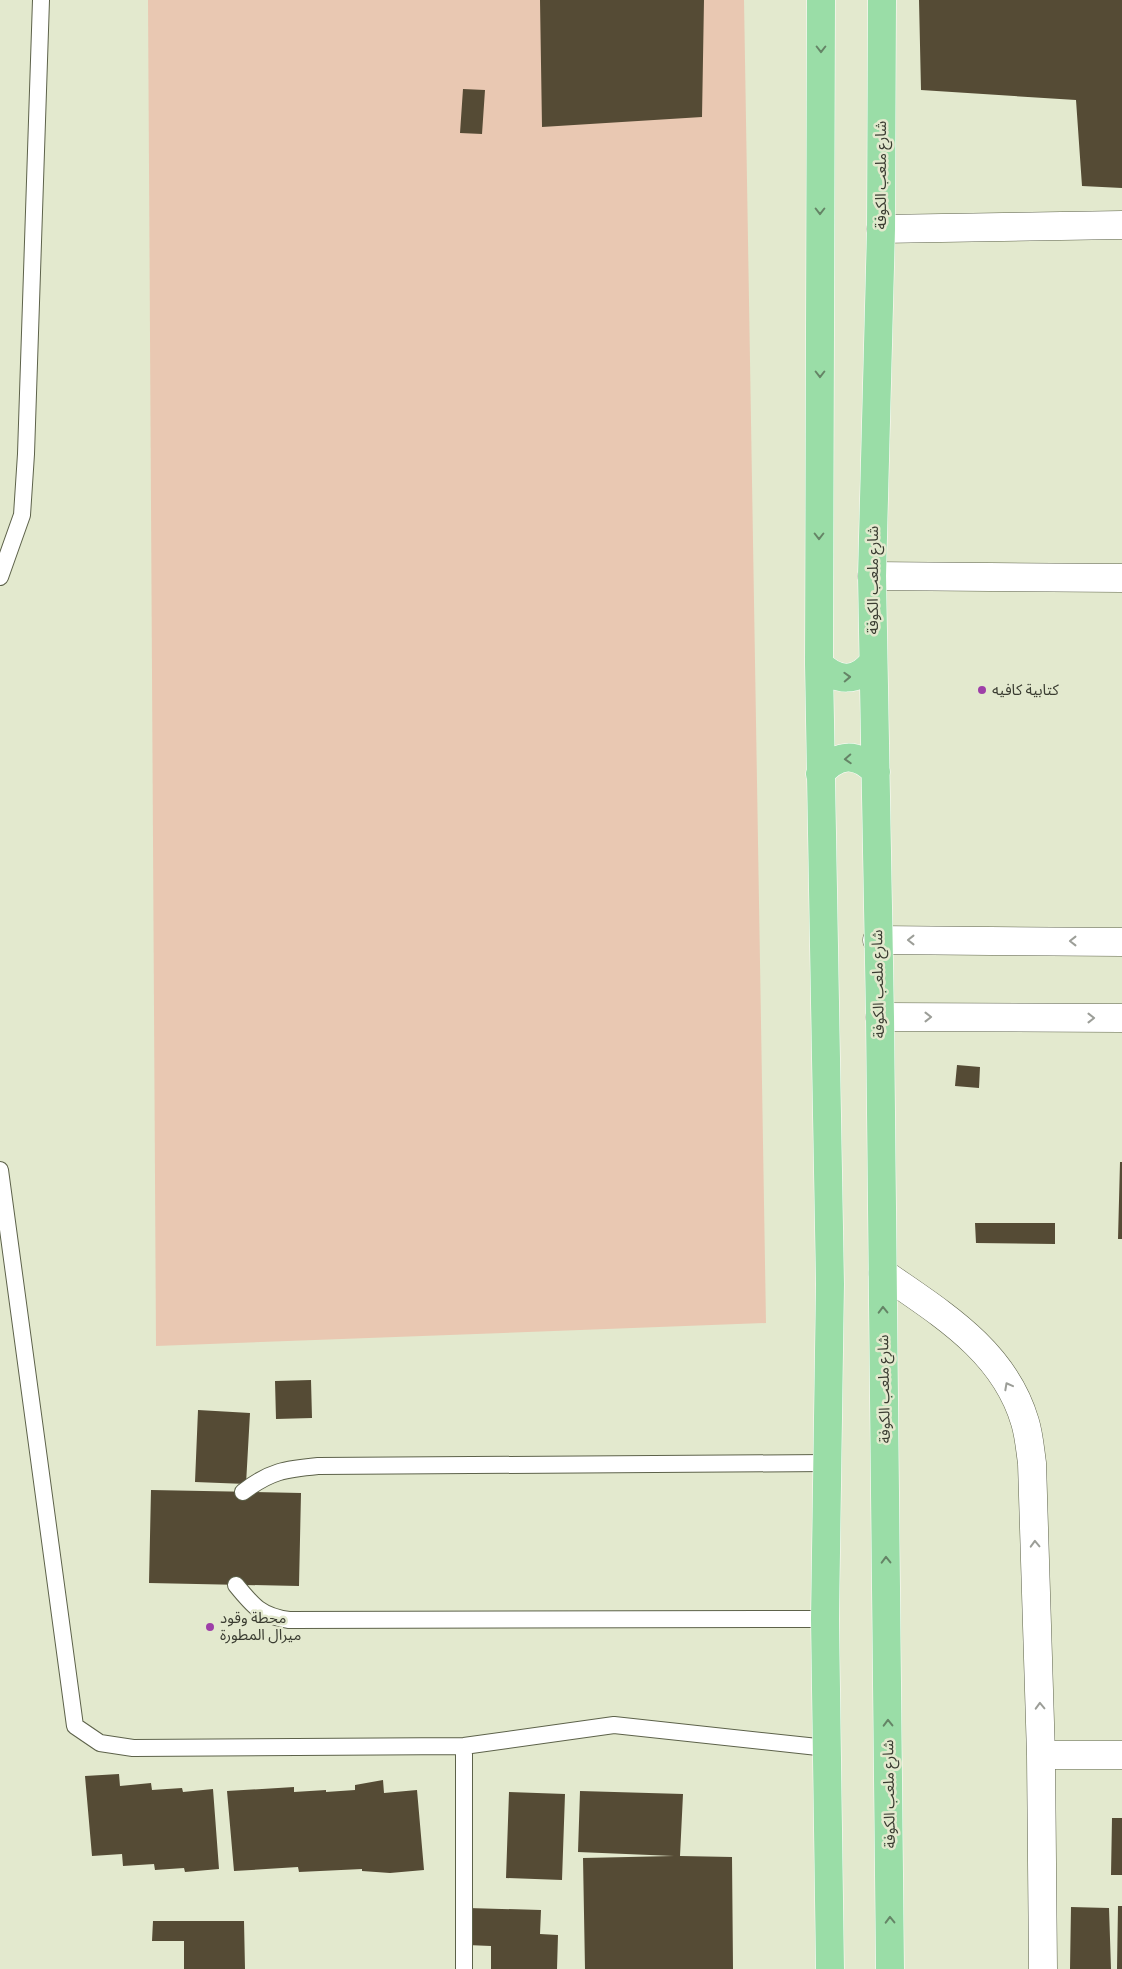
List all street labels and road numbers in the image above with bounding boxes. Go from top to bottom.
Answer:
street label: شارع ملعب الكوفة [872,120,893,229]
street label: شارع ملعب الكوفة [864,525,885,634]
street label: شارع ملعب الكوفة [868,929,891,1039]
street label: شارع ملعب الكوفة [874,1334,897,1444]
street label: شارع ملعب الكوفة [879,1739,902,1849]

